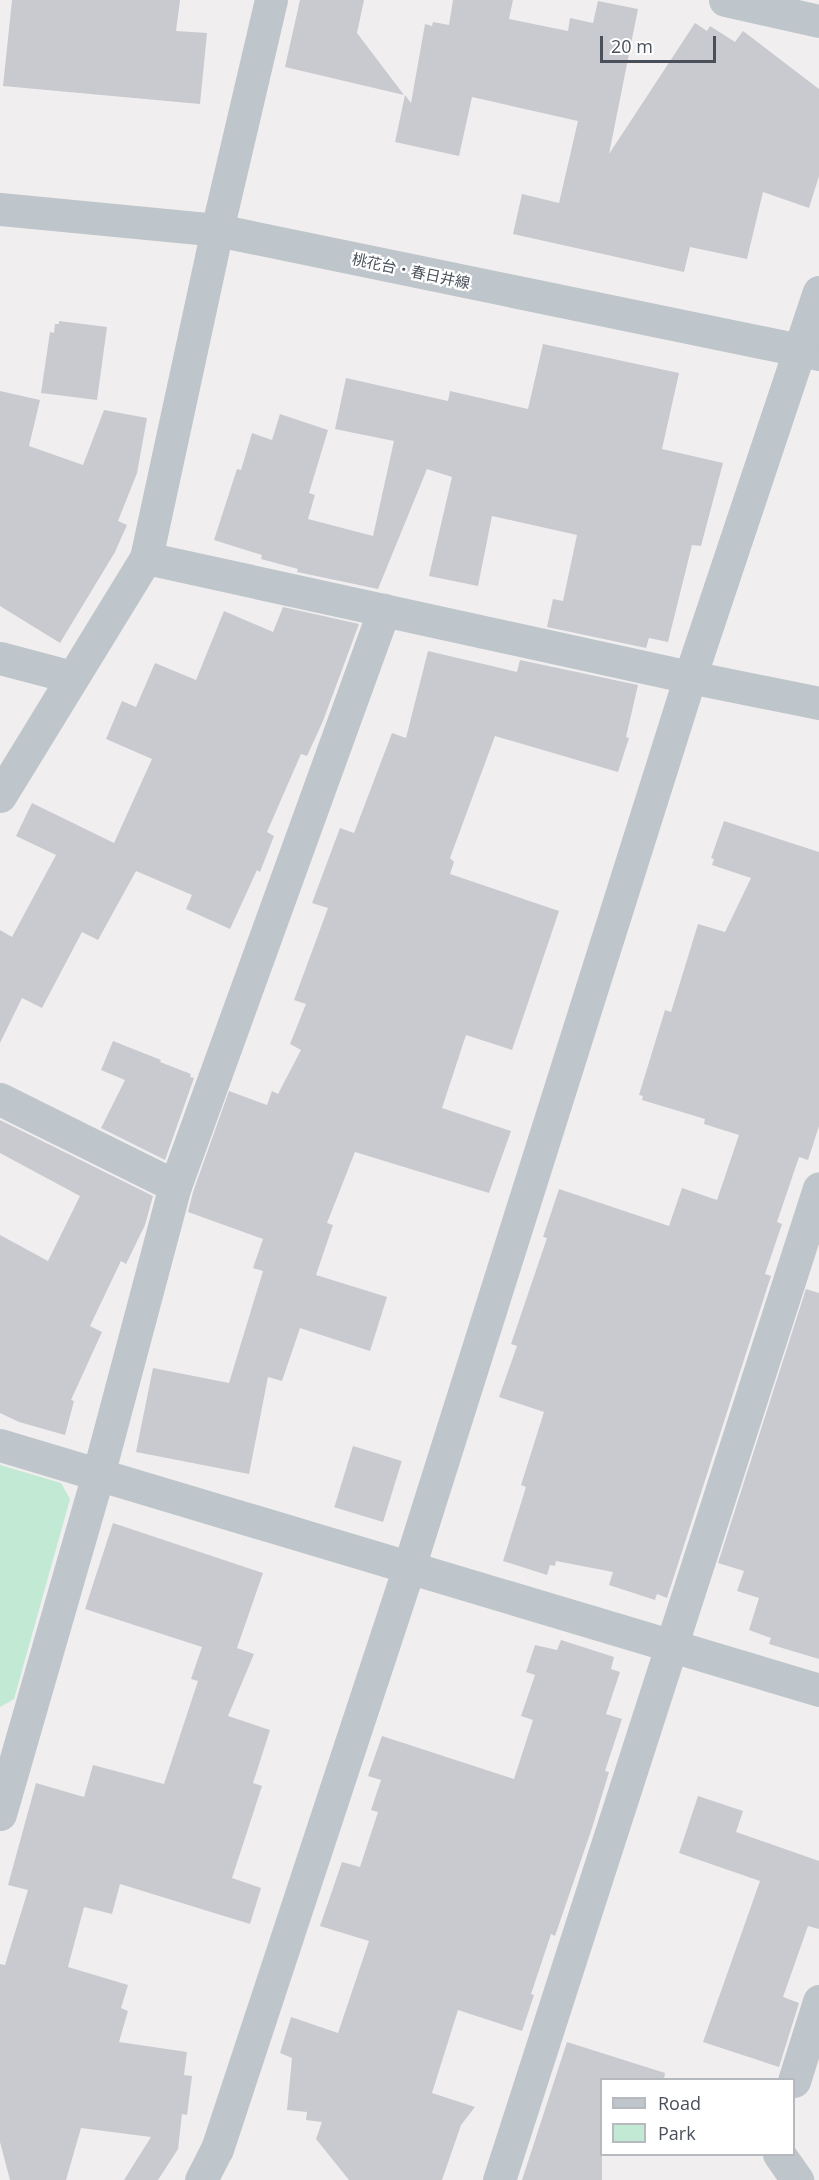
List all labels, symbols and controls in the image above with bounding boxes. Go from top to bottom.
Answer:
scale bar [603,24,718,62]
text: 20 m [611,34,653,58]
street label: 桃花台・春日井線 [350,250,472,292]
legend [600,2078,795,2156]
text: Road [658,2091,701,2115]
text: Park [658,2121,696,2145]

